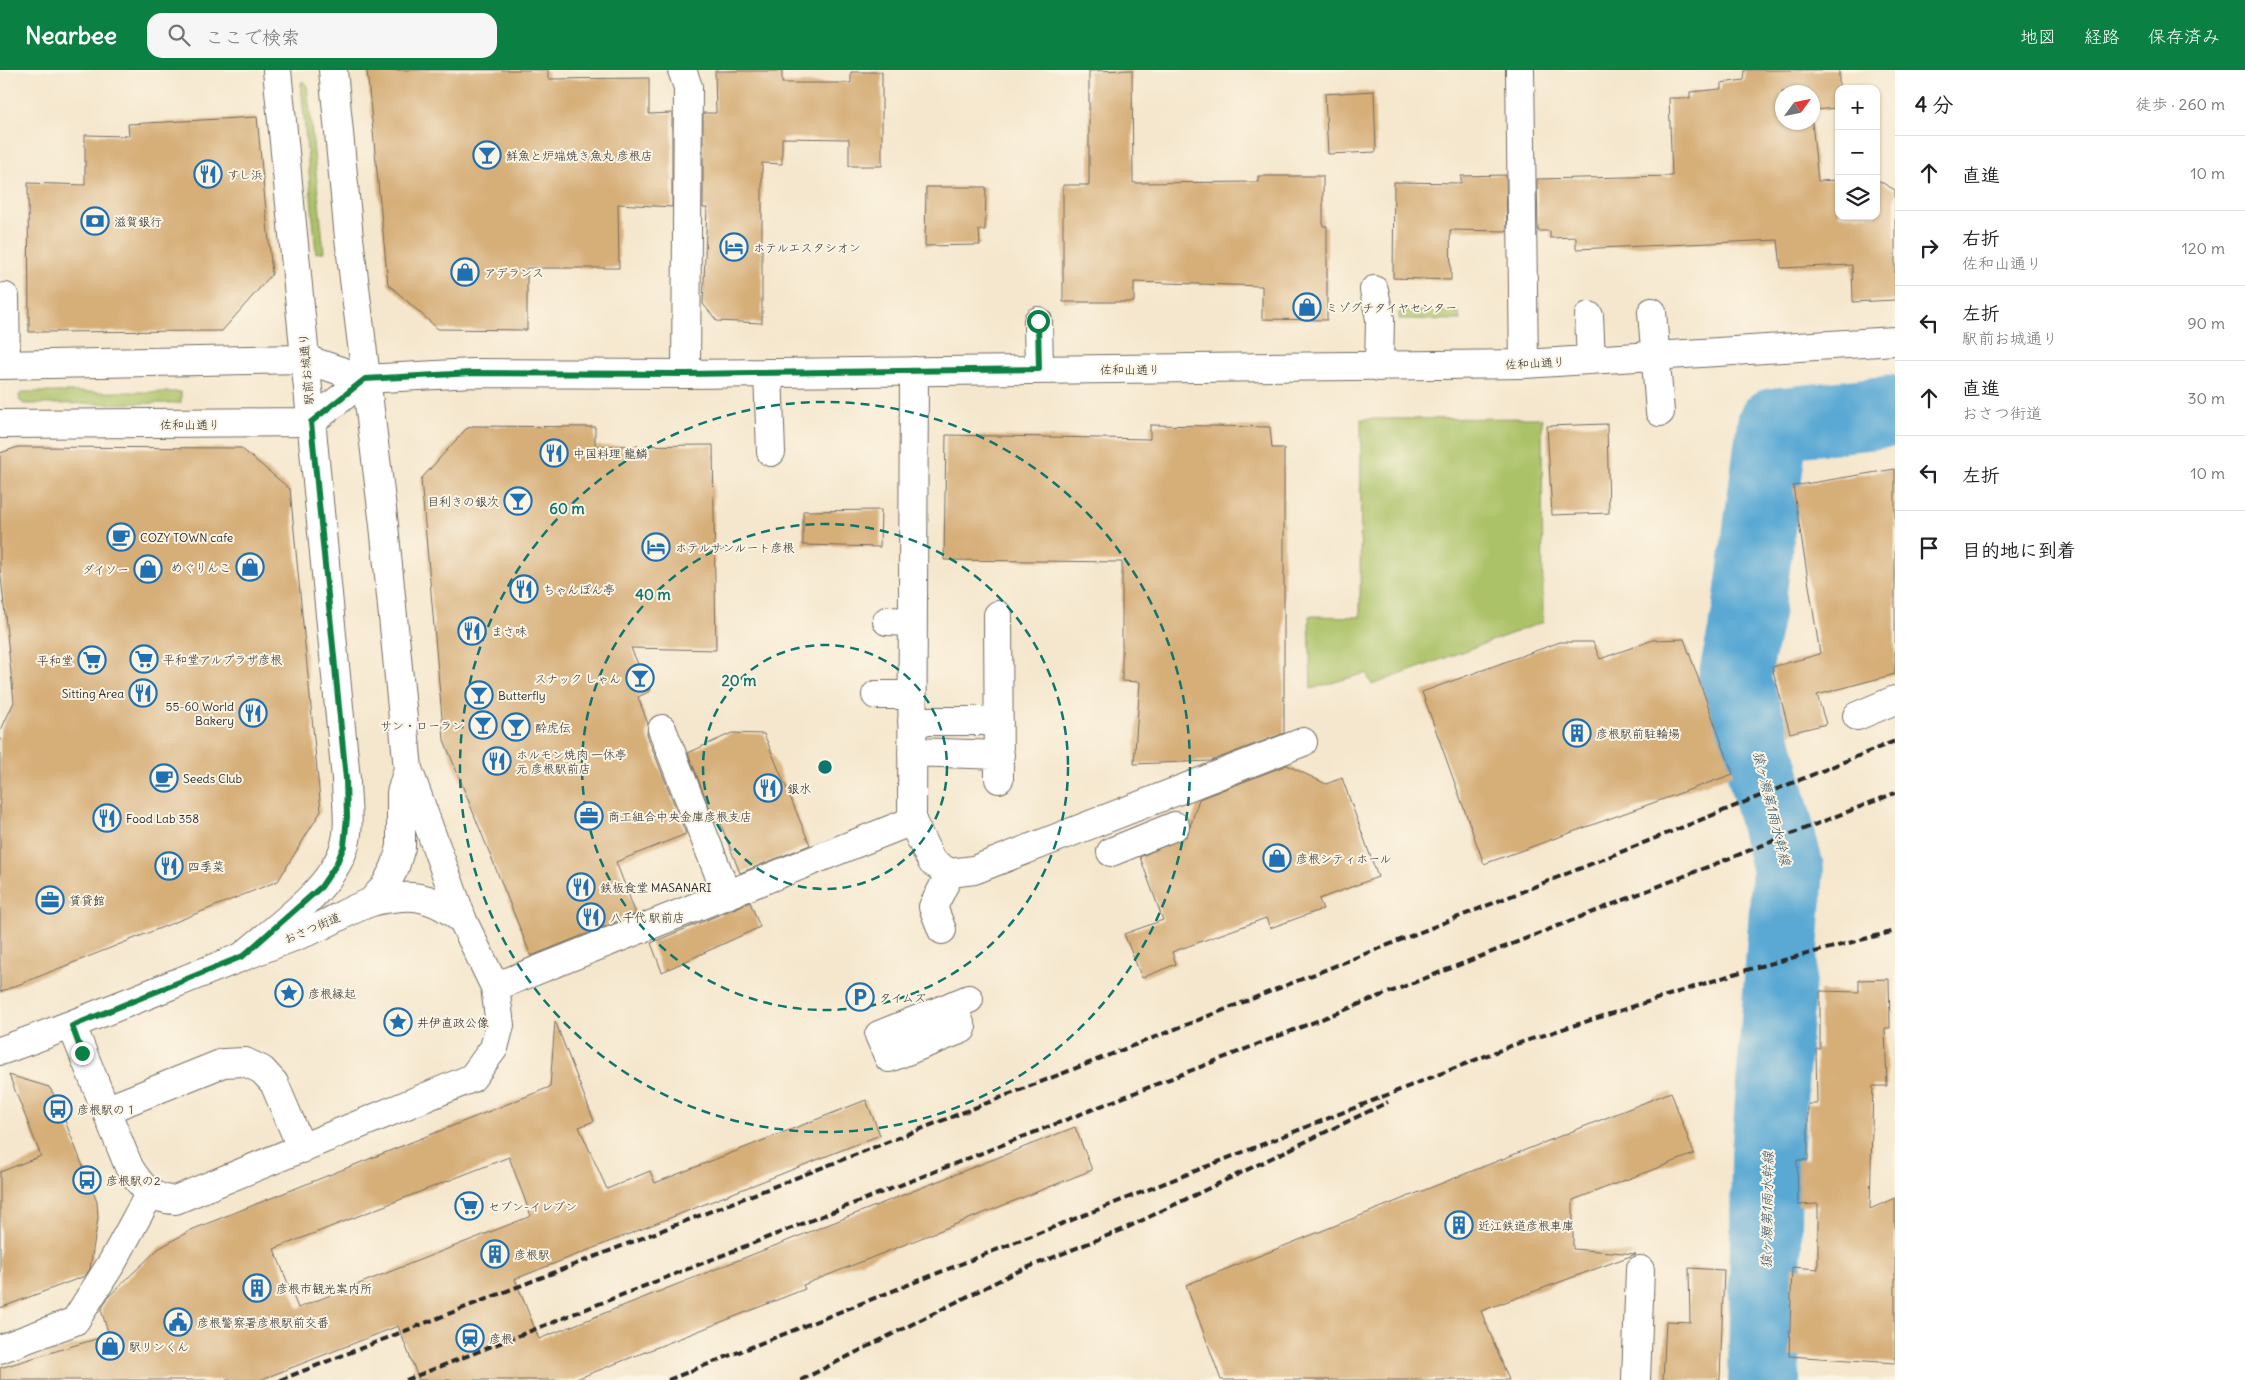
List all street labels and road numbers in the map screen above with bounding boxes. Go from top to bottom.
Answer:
street label: 駅前お城通り [295,332,317,406]
street label: 佐和山通り [1505,354,1565,372]
street label: 佐和山通り [1100,362,1160,377]
street label: 佐和山通り [160,417,220,432]
street label: おさつ街道 [281,909,343,947]

